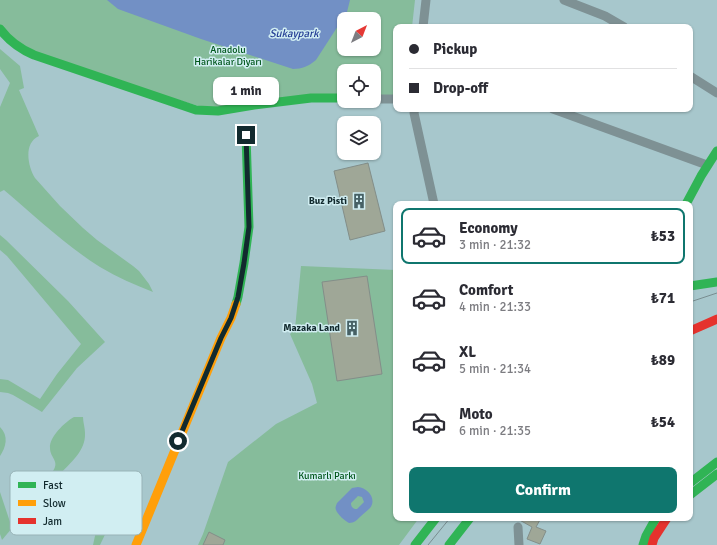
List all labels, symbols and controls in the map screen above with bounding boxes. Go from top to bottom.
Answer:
north arrow [337,12,381,56]
map controls [337,12,381,160]
water label: Sukaypark [269,27,320,40]
text: Pickup [433,40,477,58]
park label: Anadolu Harikalar Diyarı [194,44,262,68]
button: locate [337,64,381,108]
callout: 1 min [213,77,279,105]
text: Drop-off [433,79,488,97]
text: 1 min [230,83,262,99]
button: layers [337,116,381,160]
route end [237,126,255,144]
building icon: Buz Pisti [350,192,368,210]
place label: Buz Pisti [309,195,347,207]
icon: car [411,218,447,254]
text: Economy [459,219,518,237]
text: ₺53 [651,227,675,245]
text: 3 min · 21:32 [459,237,531,253]
icon: car [411,280,447,316]
text: Comfort [459,281,513,299]
text: ₺71 [651,289,675,307]
text: 4 min · 21:33 [459,299,531,315]
building icon: Mazaka Land [343,319,361,337]
place label: Mazaka Land [283,322,341,334]
icon: car [411,342,447,378]
text: XL [459,343,476,361]
text: ₺89 [651,351,675,369]
text: 5 min · 21:34 [459,361,531,377]
icon: car [411,404,447,440]
text: Moto [459,405,493,423]
text: ₺54 [651,413,675,431]
text: 6 min · 21:35 [459,423,531,439]
route start [169,432,187,450]
button: Confirm [409,467,677,513]
park label: Kumarlı Parkı [298,470,356,482]
legend [10,471,142,535]
text: Fast [43,479,63,492]
text: Slow [43,497,66,510]
text: Jam [43,515,62,528]

